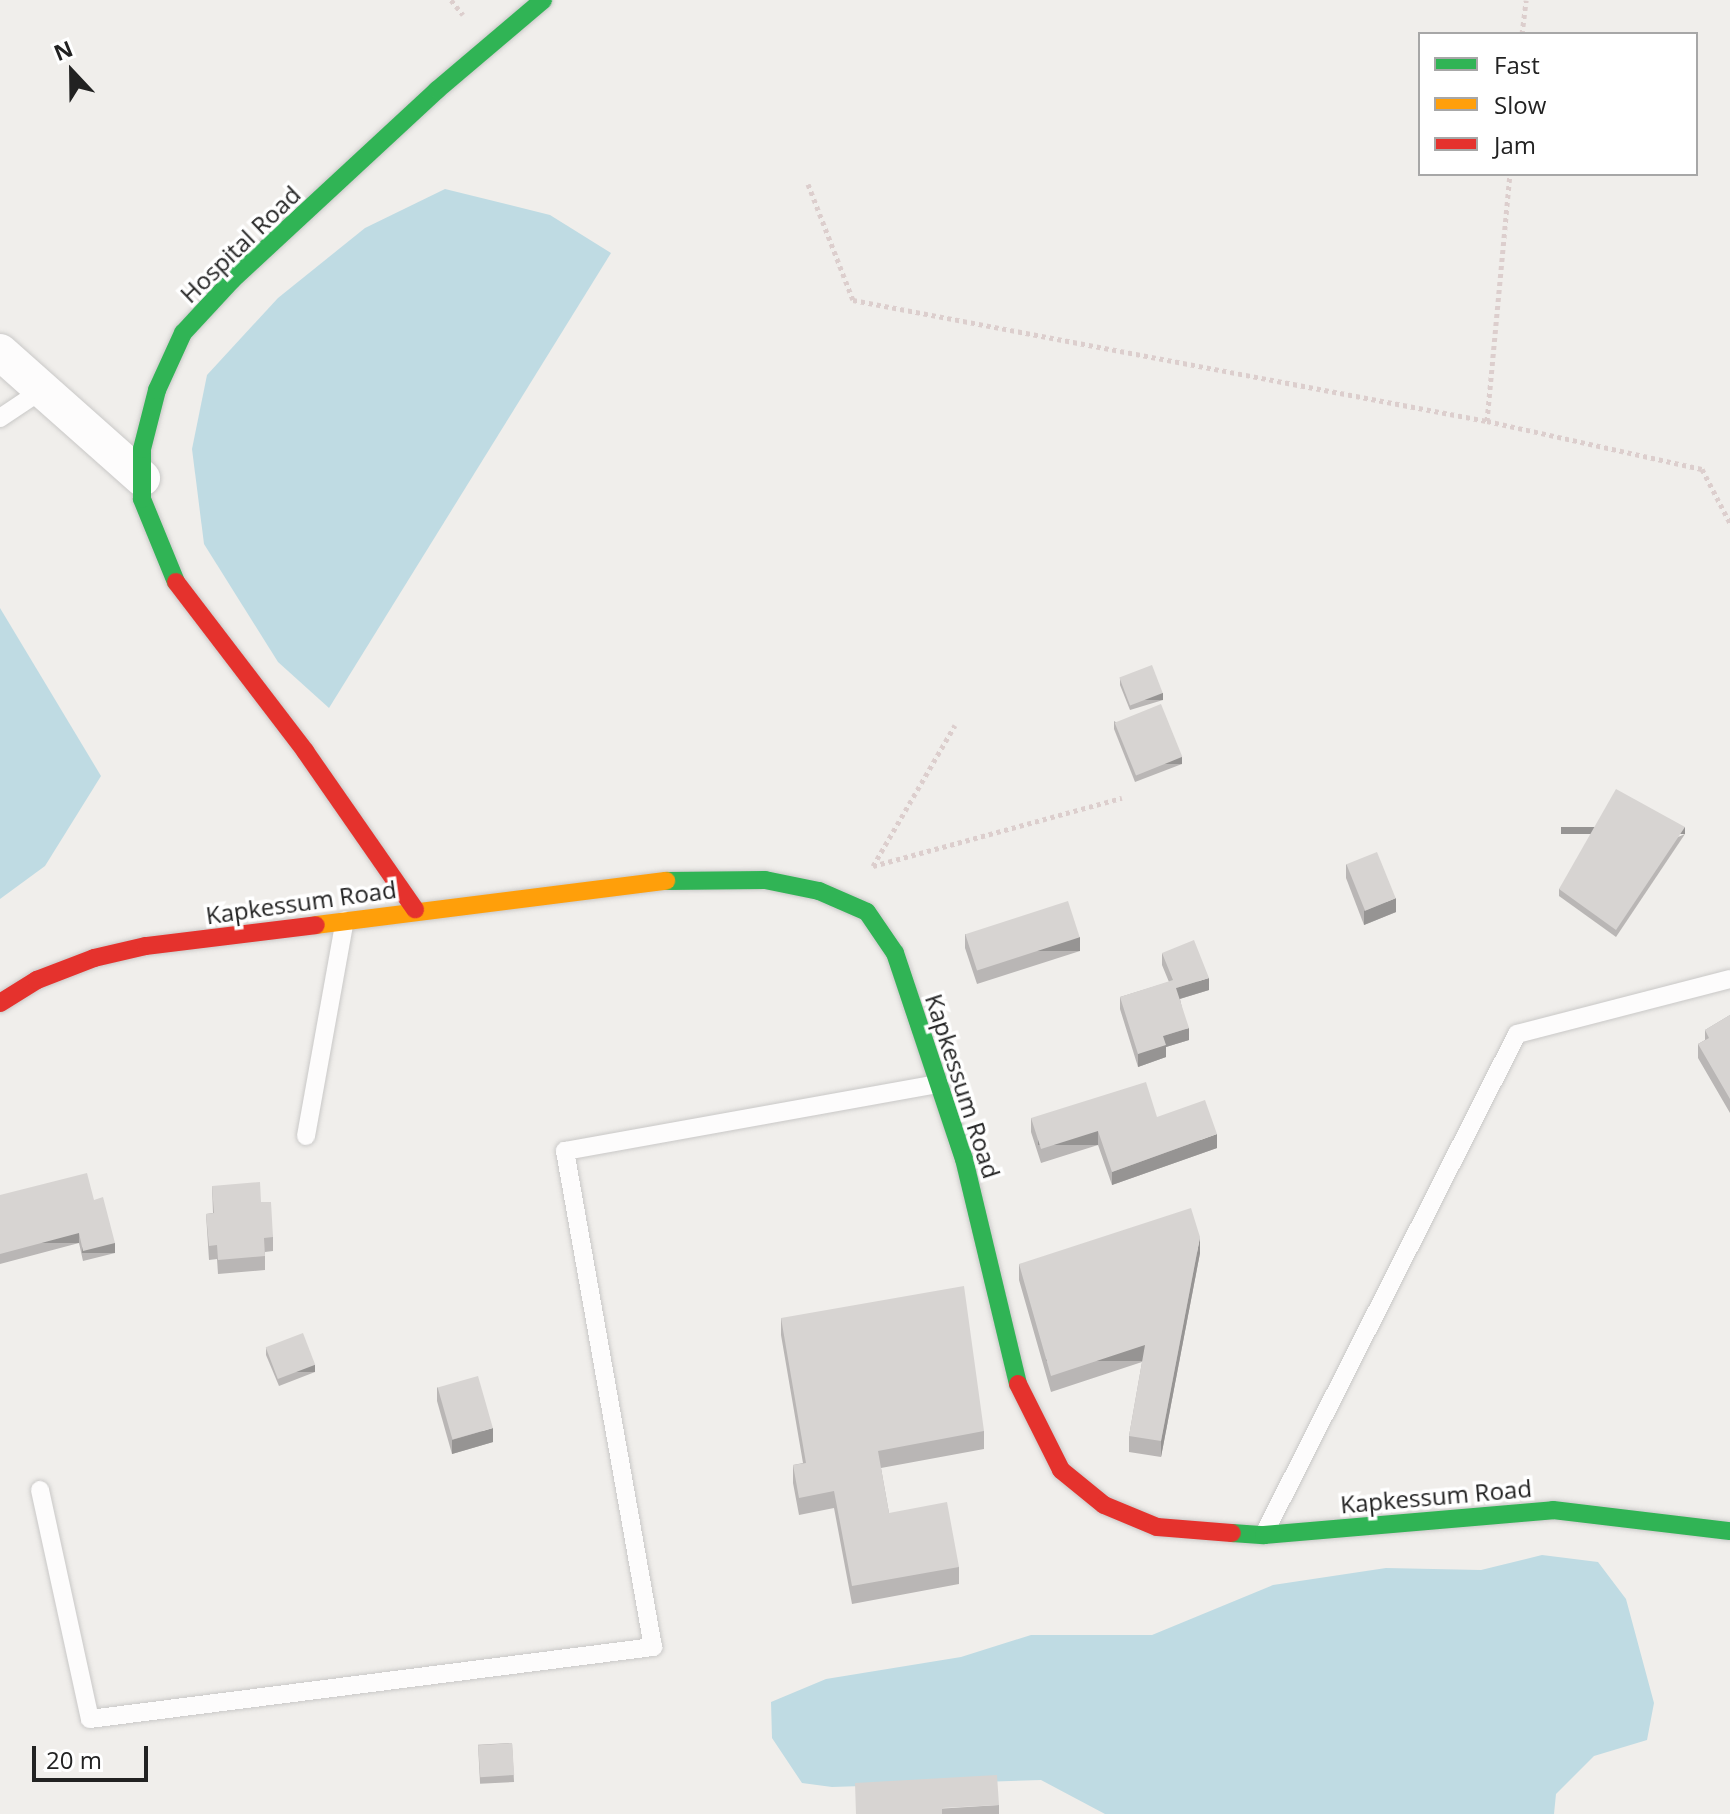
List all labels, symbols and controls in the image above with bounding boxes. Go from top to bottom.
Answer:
north arrow [32,32,112,112]
text: N [49,32,77,67]
legend [1418,32,1698,176]
text: Fast [1494,48,1540,81]
text: Slow [1494,88,1546,121]
text: Jam [1494,128,1536,161]
street label: Hospital Road [174,180,306,308]
street label: Kapkessum Road [204,874,398,930]
street label: Kapkessum Road [920,990,1006,1182]
street label: Kapkessum Road [1339,1473,1533,1519]
scale bar [36,1730,152,1780]
text: 20 m [46,1743,102,1776]

